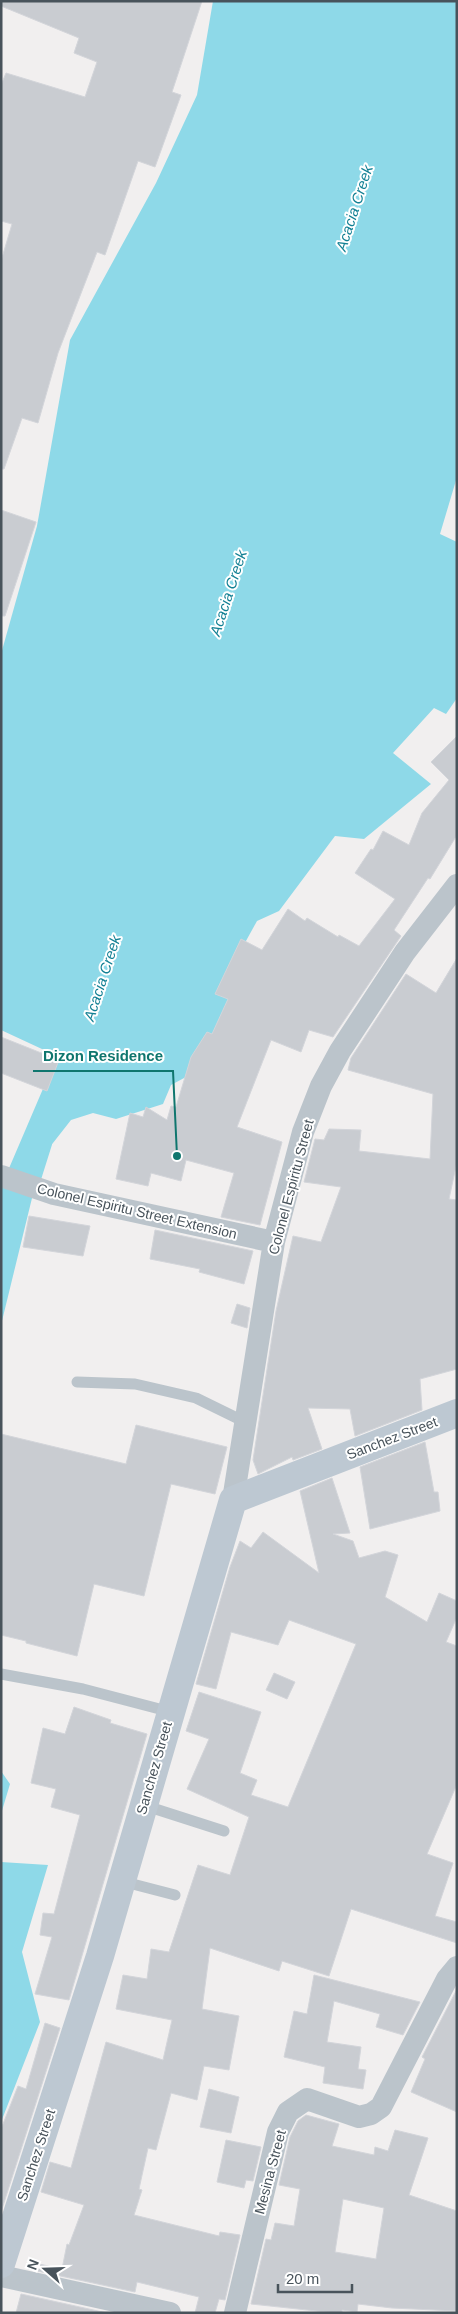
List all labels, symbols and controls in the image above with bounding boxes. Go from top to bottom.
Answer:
water label: Acacia Creek [332,162,376,254]
water label: Acacia Creek [206,547,250,639]
water label: Acacia Creek [80,932,124,1024]
callout: Dizon Residence [33,1041,173,1071]
text: Dizon Residence [43,1047,163,1064]
street label: Colonel Espiritu Street [265,1118,317,1256]
street label: Colonel Espiritu Street Extension [35,1180,239,1242]
street label: Sanchez Street [344,1413,440,1463]
street label: Sanchez Street [133,1720,175,1816]
street label: Sanchez Street [14,2107,58,2203]
street label: Mesina Street [251,2128,289,2216]
north arrow [20,2244,70,2294]
text: N [24,2257,42,2272]
scale bar [278,2262,352,2294]
text: 20 m [286,2270,319,2287]

